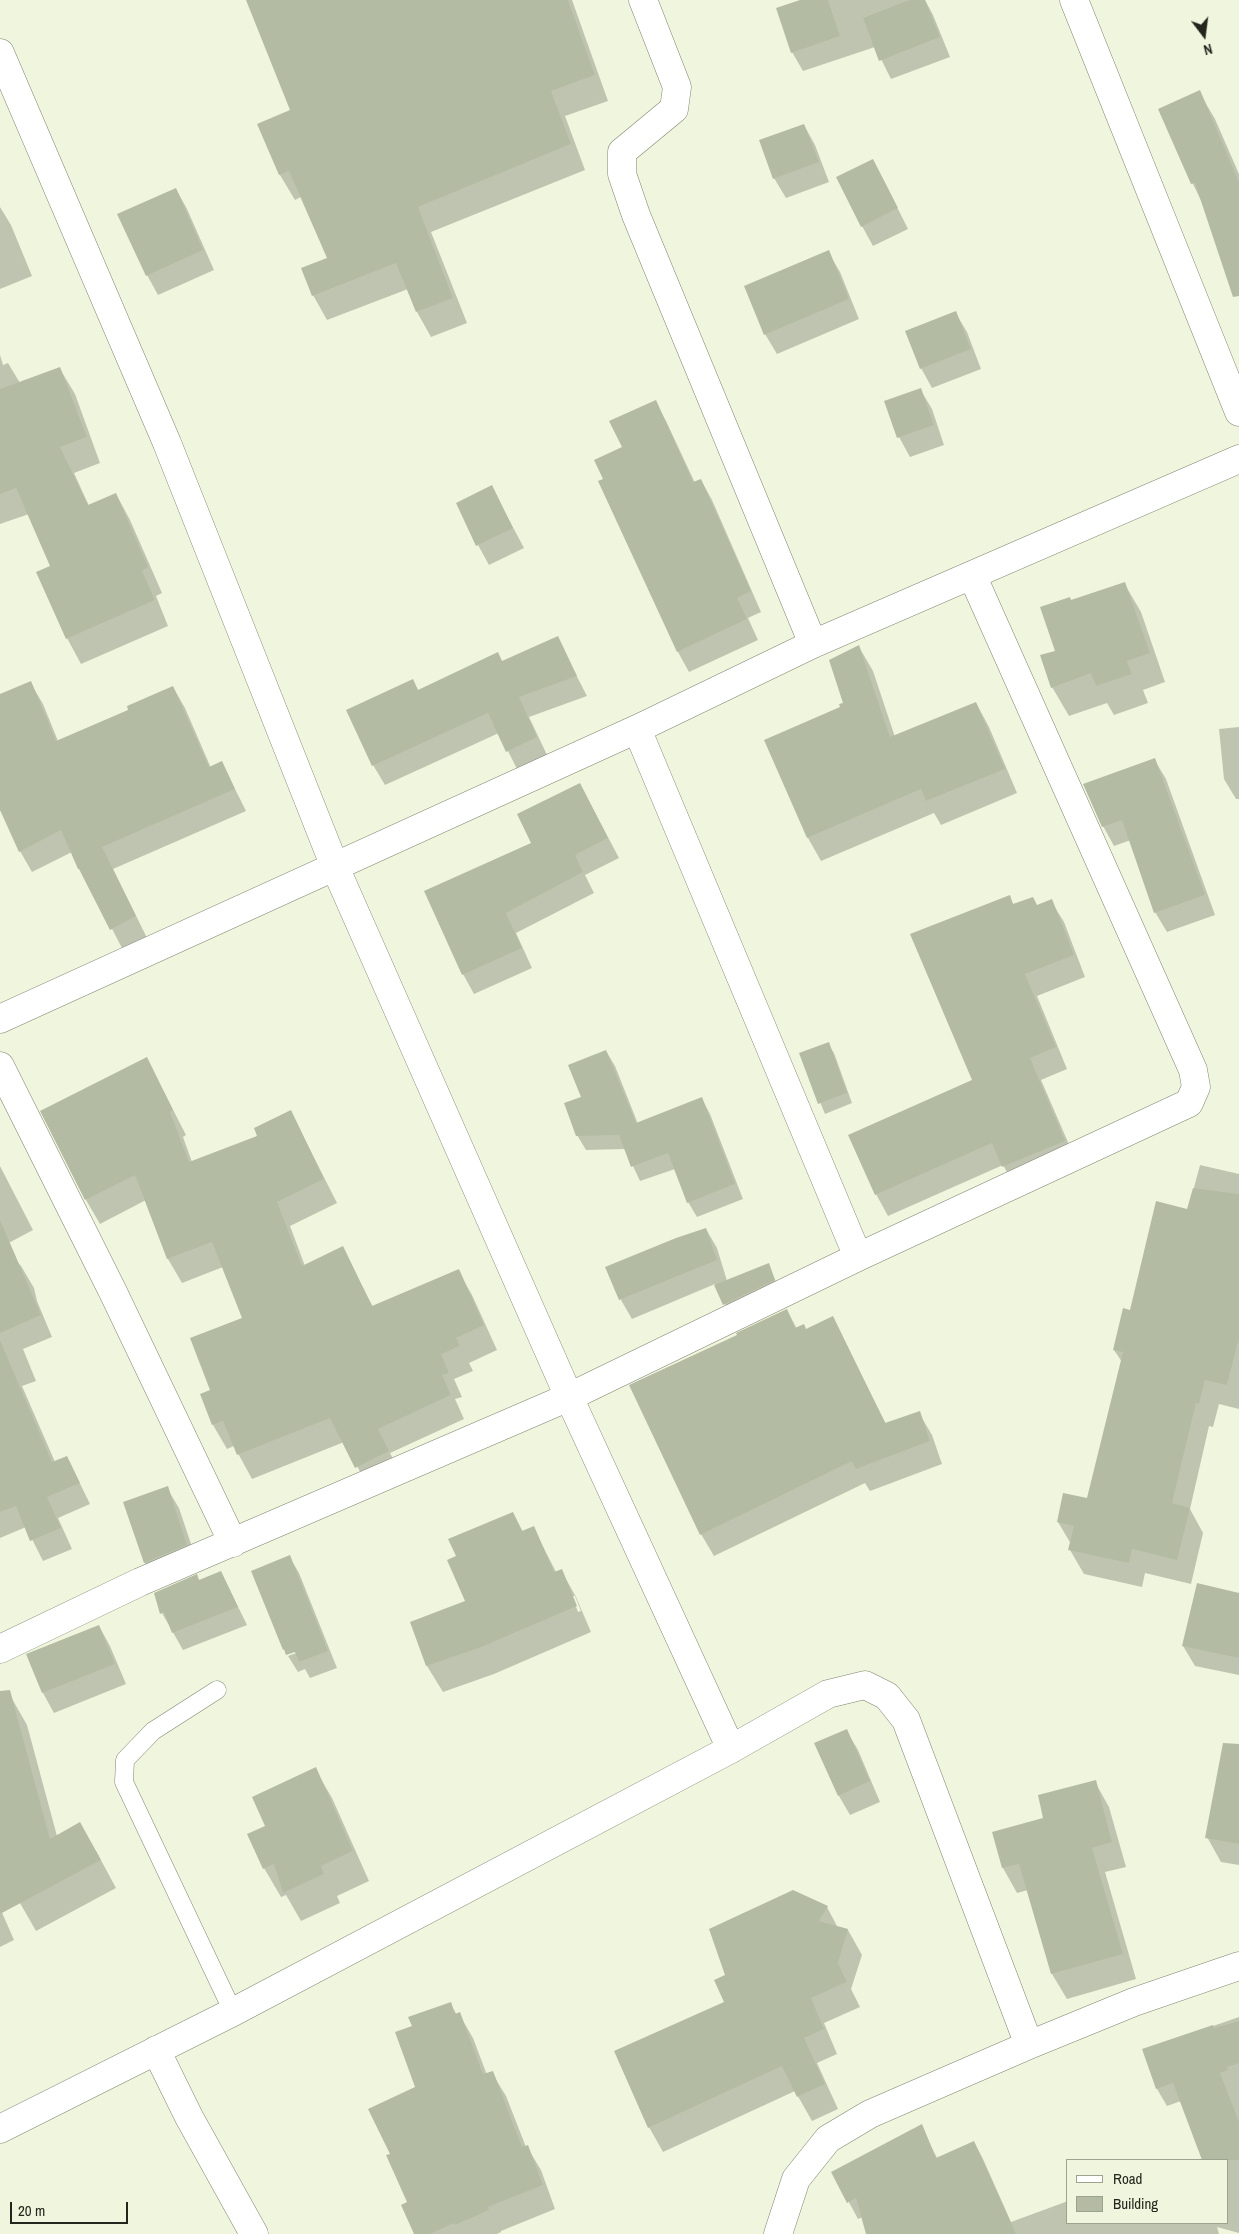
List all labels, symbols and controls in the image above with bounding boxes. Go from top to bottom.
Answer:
north arrow [1179,10,1229,60]
text: N [1202,40,1214,59]
legend [1066,2159,1229,2224]
text: Road [1113,2168,1142,2189]
scale bar [12,2192,130,2224]
text: Building [1113,2193,1158,2214]
text: 20 m [18,2200,45,2221]

